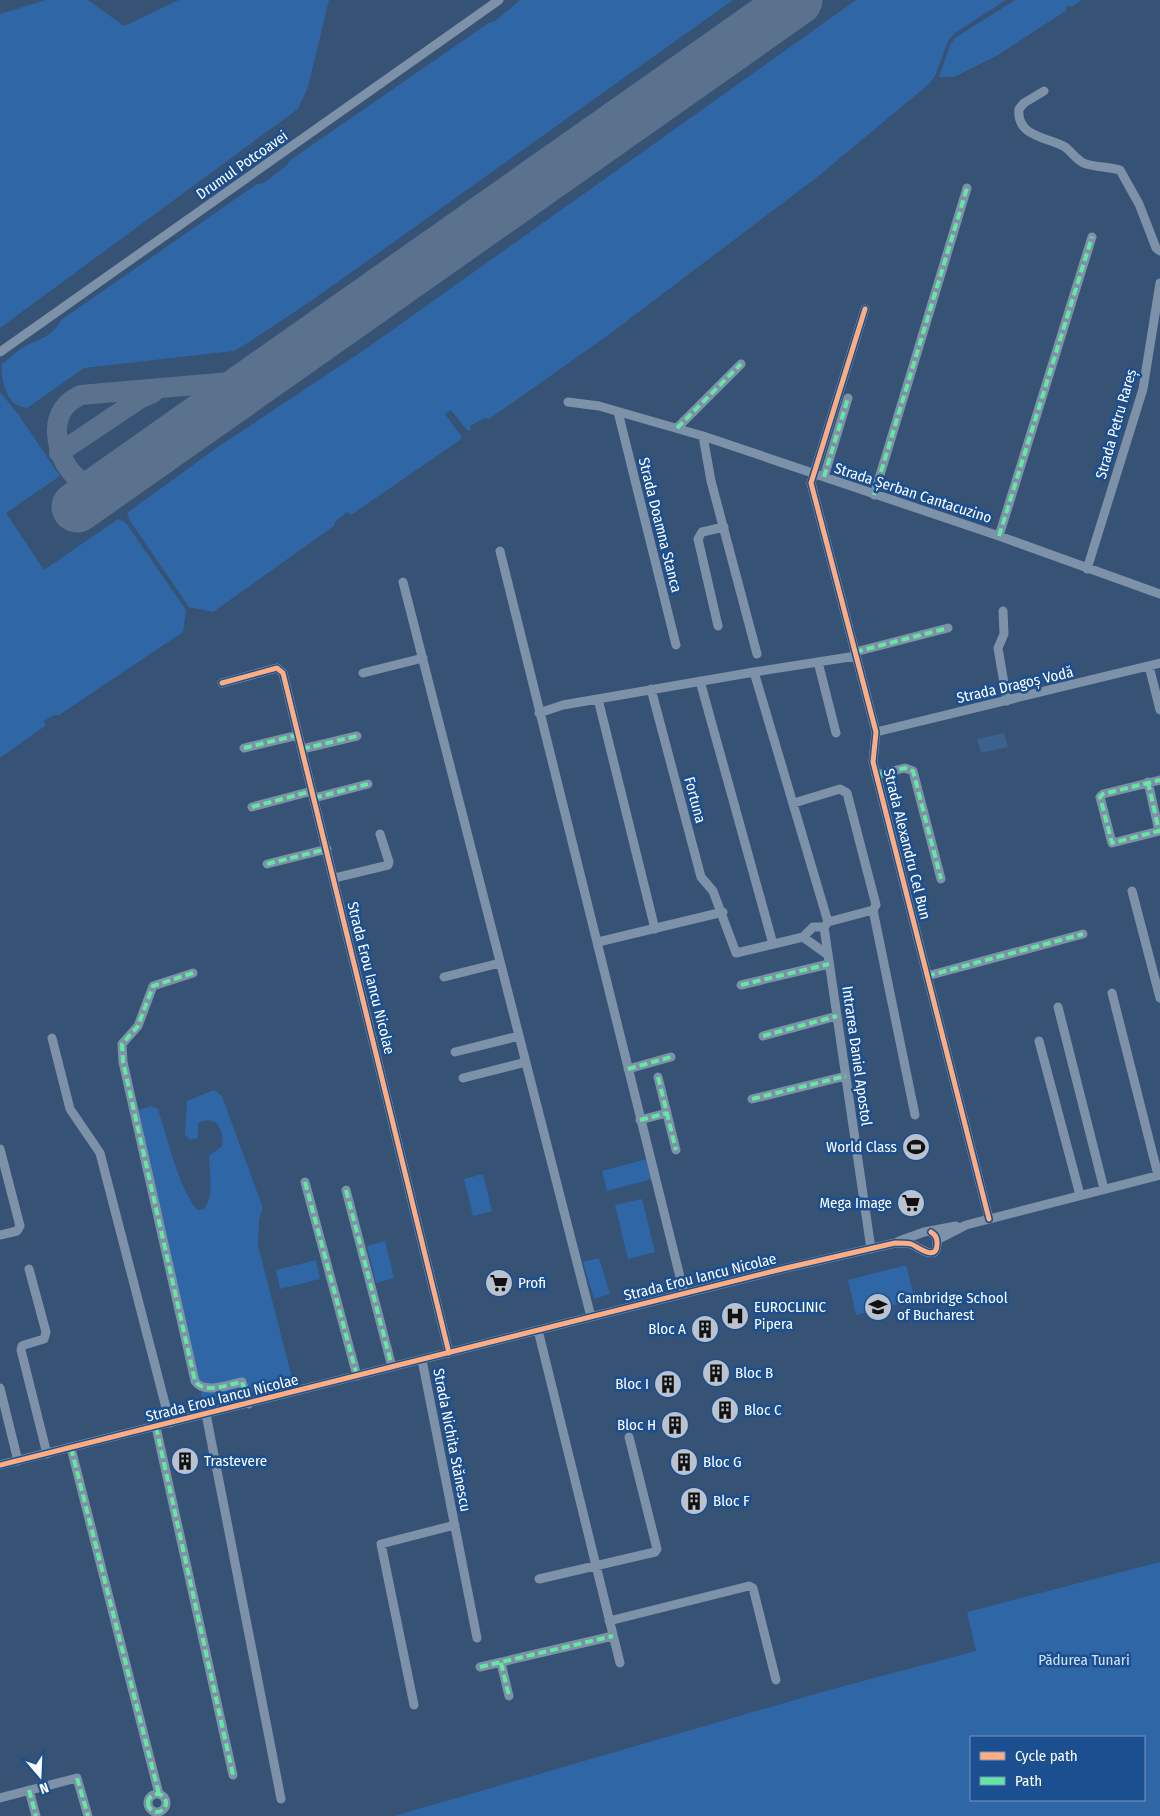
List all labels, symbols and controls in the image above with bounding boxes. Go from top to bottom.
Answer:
street label: Drumul Potcoavei [193,127,291,203]
street label: Strada Petru Rareș [1092,367,1141,481]
street label: Strada Doamna Stanca [634,456,686,594]
street label: Strada Șerban Cantacuzino [832,459,994,528]
street label: Strada Dragoș Vodă [955,663,1075,708]
street label: Strada Alexandru Cel Bun [880,767,934,921]
street label: Fortuna [680,775,710,825]
street label: Strada Erou Iancu Nicolae [343,900,399,1056]
street label: Intrarea Daniel Apostol [838,985,876,1127]
sports icon: World Class [901,1132,931,1162]
place label: World Class [826,1138,897,1156]
supermarket icon: Mega Image [896,1188,926,1218]
place label: Mega Image [819,1194,892,1212]
street label: Strada Erou Iancu Nicolae [622,1249,778,1305]
supermarket icon: Profi [484,1268,514,1298]
place label: Profi [518,1274,546,1292]
place label: Cambridge School of Bucharest [897,1289,1008,1324]
school or university icon: Cambridge School of Bucharest [863,1292,893,1322]
place label: EUROCLINIC Pipera [754,1298,827,1333]
hospital icon: EUROCLINIC Pipera [720,1301,750,1331]
building icon: Bloc A [690,1314,720,1344]
place label: Bloc A [648,1320,686,1338]
building icon: Bloc B [701,1358,731,1388]
place label: Bloc B [735,1364,773,1382]
street label: Strada Nichita Stănescu [429,1367,475,1513]
building icon: Bloc I [653,1369,683,1399]
street label: Strada Erou Iancu Nicolae [144,1370,300,1426]
place label: Bloc I [615,1375,649,1393]
building icon: Bloc C [710,1395,740,1425]
place label: Bloc C [744,1401,782,1419]
building icon: Bloc H [660,1410,690,1440]
place label: Bloc H [617,1416,656,1434]
building icon: Trastevere [170,1446,200,1476]
building icon: Bloc G [669,1447,699,1477]
place label: Trastevere [204,1452,267,1470]
place label: Bloc G [703,1453,742,1471]
building icon: Bloc F [679,1486,709,1516]
place label: Bloc F [713,1492,750,1510]
park label: Pădurea Tunari [1038,1651,1130,1669]
legend [970,1736,1145,1801]
text: Cycle path [1015,1747,1078,1765]
north arrow [15,1751,65,1801]
text: Path [1015,1772,1042,1790]
text: N [37,1778,51,1797]

